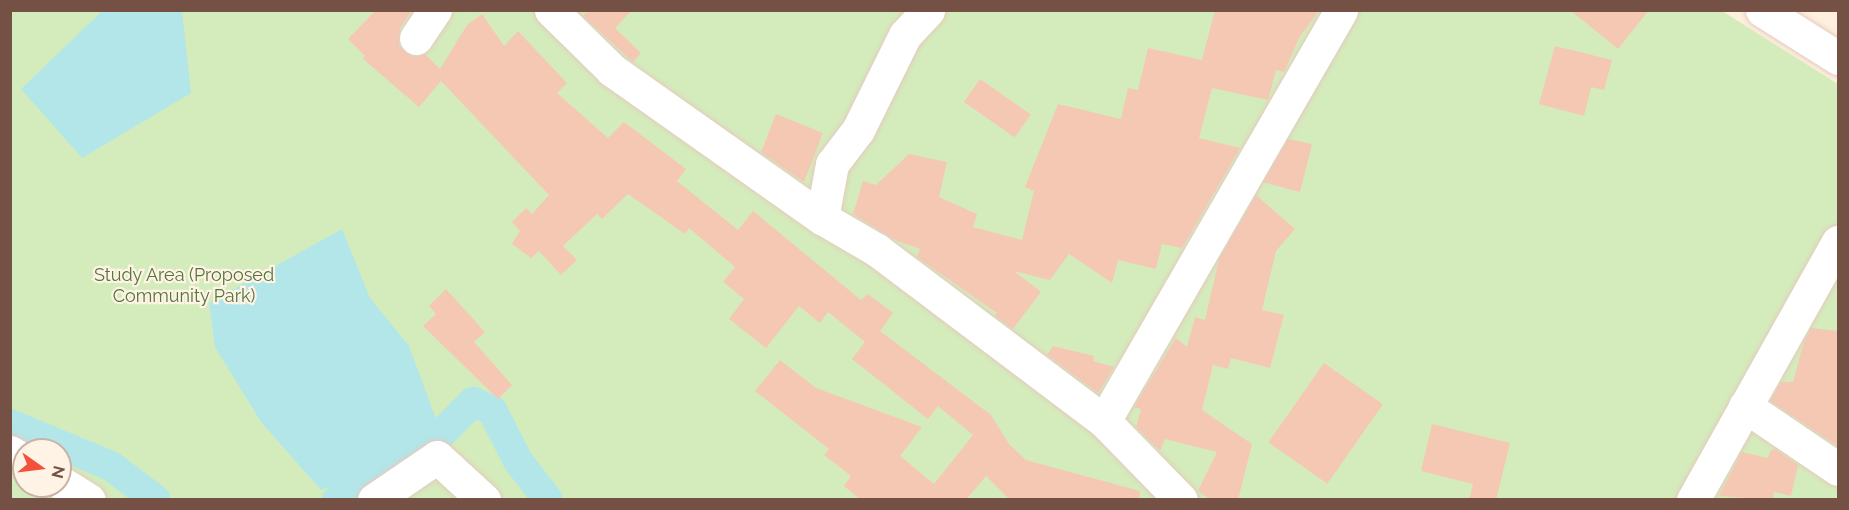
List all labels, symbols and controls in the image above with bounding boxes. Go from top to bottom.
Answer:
park label: Study Area (Proposed Community Park) [93,265,275,308]
north arrow [12,438,72,498]
text: N [47,464,69,480]

